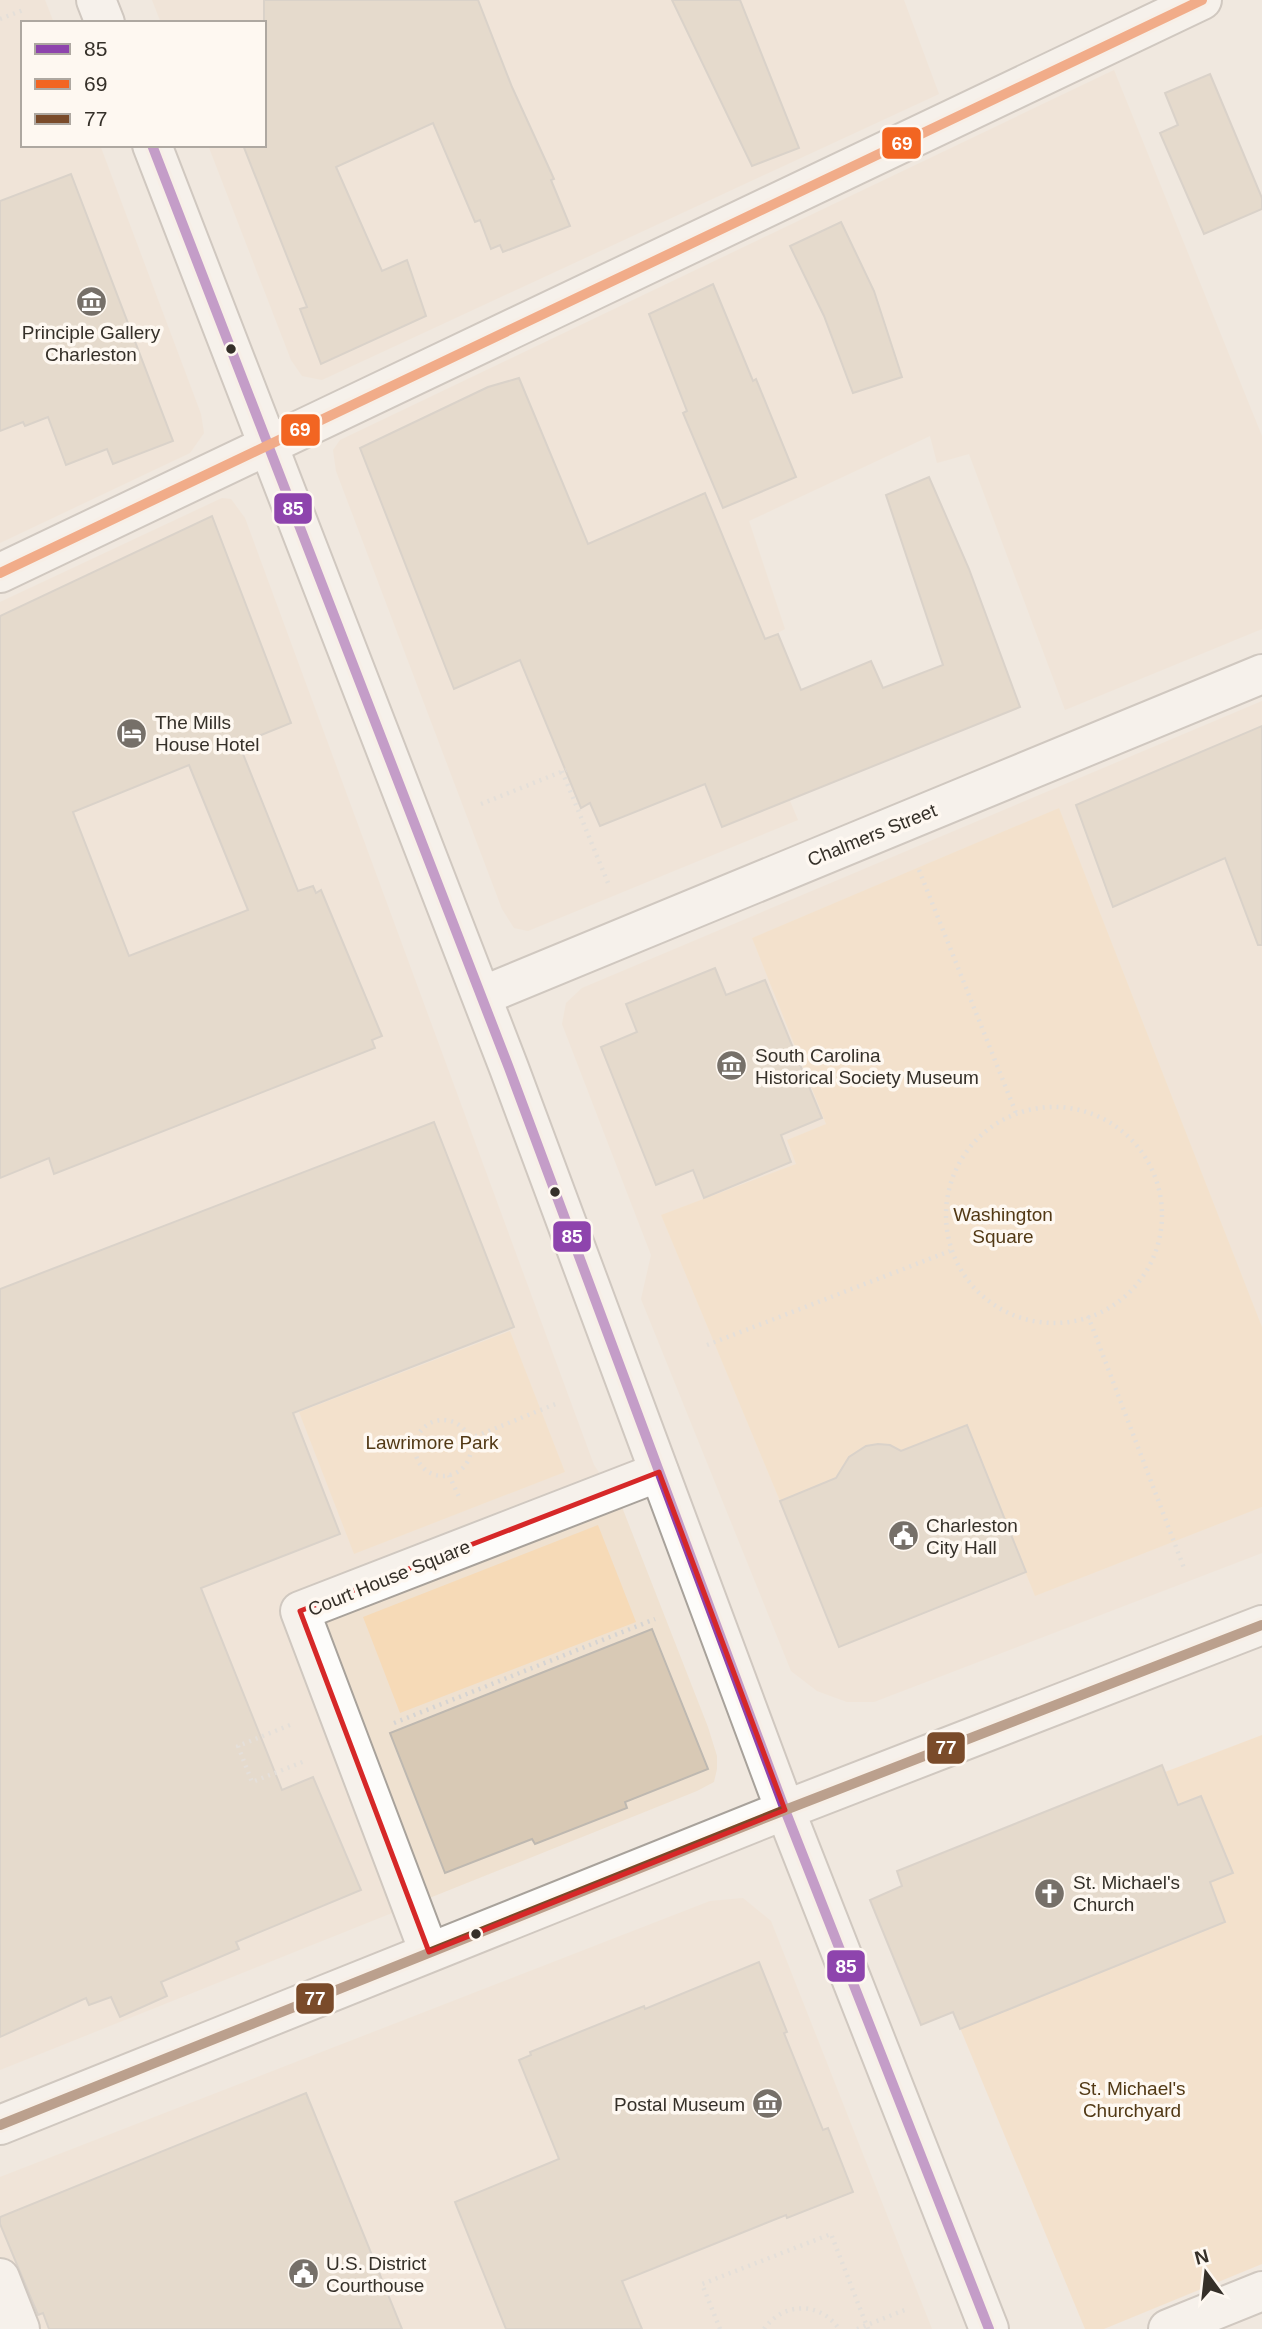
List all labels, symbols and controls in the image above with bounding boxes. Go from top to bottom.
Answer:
legend [21,21,266,147]
text: 85 [84,37,107,60]
text: 69 [84,72,107,95]
text: 77 [84,107,107,130]
line badge: 69 [881,126,922,160]
text: 69 [891,133,913,154]
museum icon: Principle Gallery Charleston [74,284,108,318]
place label: Principle Gallery Charleston [22,322,161,365]
unlabelled marker [224,342,238,356]
line badge: 69 [280,413,321,447]
text: 69 [289,419,311,440]
line badge: 85 [273,492,313,525]
text: 85 [282,498,304,519]
place label: The Mills House Hotel [155,712,260,755]
hotel icon: The Mills House Hotel [115,716,149,750]
street label: Chalmers Street [804,799,940,870]
place label: South Carolina Historical Society Museum [755,1045,979,1088]
museum icon: South Carolina Historical Society Museum [715,1049,749,1083]
unlabelled marker [548,1185,562,1199]
park label: Washington Square [953,1204,1053,1247]
line badge: 85 [552,1220,592,1253]
text: 85 [561,1226,583,1247]
park label: Lawrimore Park [365,1432,499,1453]
place label: Charleston City Hall [926,1515,1018,1558]
public building icon: Charleston City Hall [886,1519,920,1553]
street label: Court House Square [305,1536,473,1620]
line badge: 77 [926,1731,966,1765]
text: 77 [935,1737,957,1758]
place label: St. Michael's Church [1073,1872,1180,1915]
church icon: St. Michael's Church [1033,1876,1067,1910]
unlabelled marker [469,1927,483,1941]
line badge: 85 [826,1949,866,1983]
text: 85 [835,1956,857,1977]
line badge: 77 [295,1982,335,2015]
text: 77 [304,1988,326,2009]
park label: St. Michael's Churchyard [1078,2078,1186,2121]
museum icon: Postal Museum [751,2087,785,2121]
place label: Postal Museum [614,2094,745,2115]
north arrow [1171,2238,1241,2308]
text: N [1192,2245,1211,2269]
place label: U.S. District Courthouse [326,2253,427,2296]
public building icon: U.S. District Courthouse [286,2257,320,2291]

